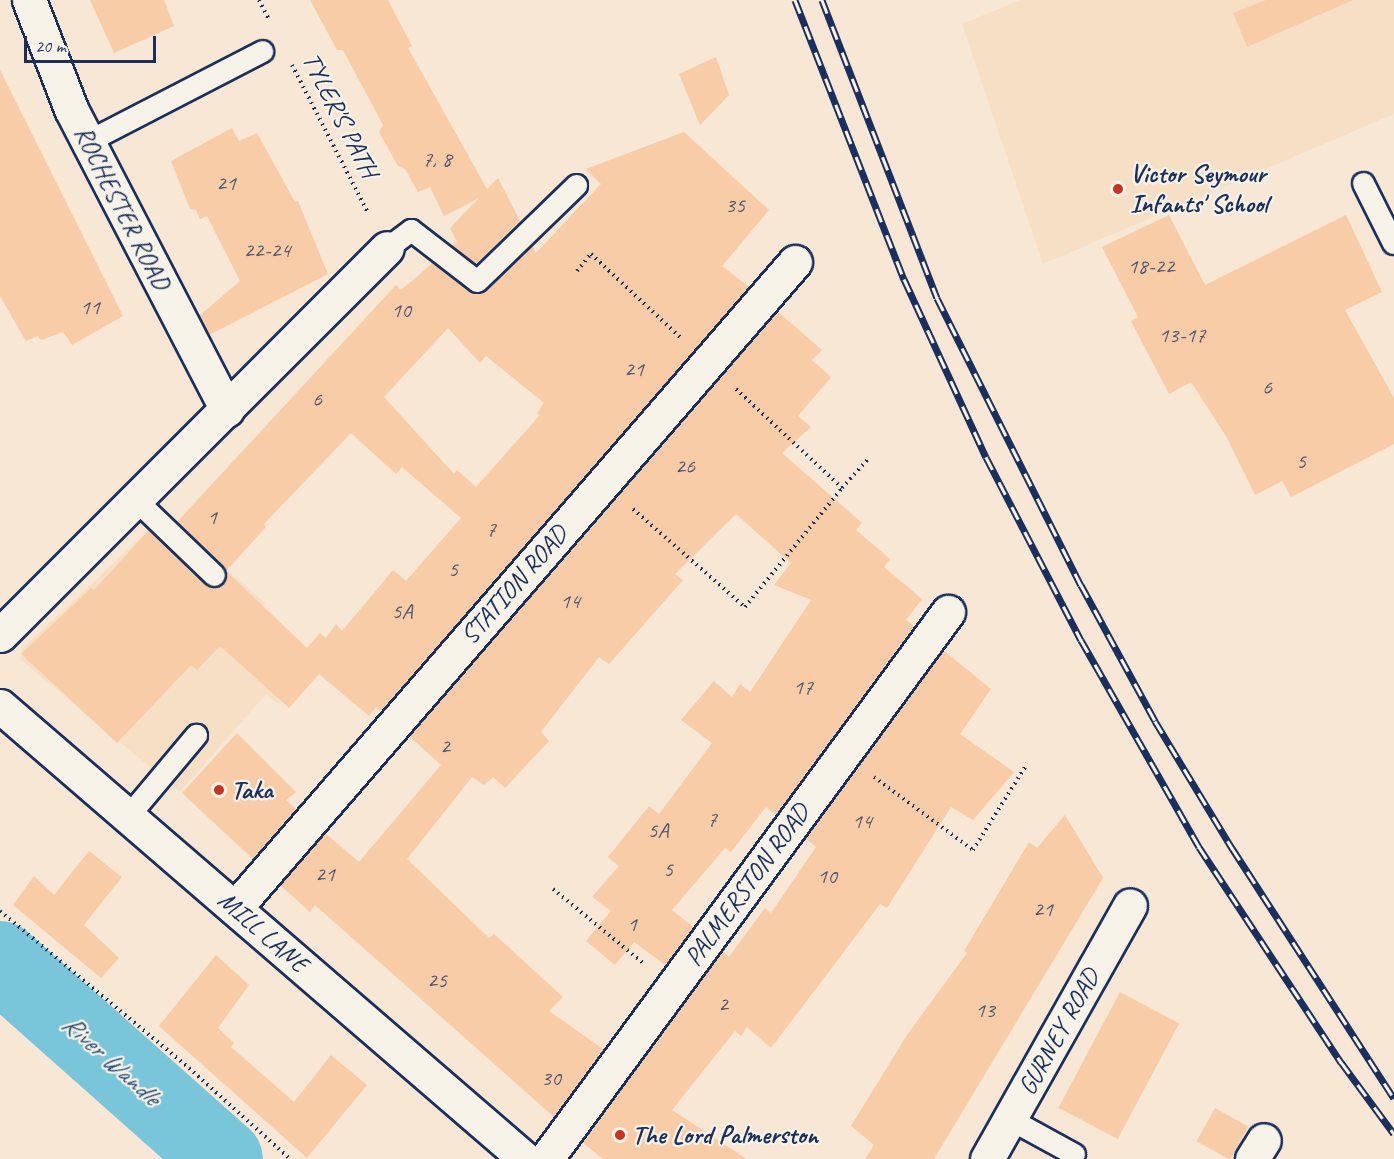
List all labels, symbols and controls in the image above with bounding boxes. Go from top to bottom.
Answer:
scale bar [27,24,159,62]
text: 20 m [35,35,66,57]
street label: TYLER'S PATH [295,48,385,182]
street label: ROCHESTER ROAD [67,121,177,295]
house number: 7, 8 [422,147,452,173]
place label: Victor Seymour Infants' School [1130,158,1268,219]
house number: 21 [216,171,236,197]
marker: Victor Seymour Infants' School [1111,182,1125,196]
house number: 35 [725,193,745,219]
house number: 22-24 [244,238,290,264]
house number: 18-22 [1128,254,1174,280]
house number: 11 [80,295,100,321]
house number: 10 [391,298,411,324]
house number: 13-17 [1159,323,1205,349]
house number: 21 [624,357,644,383]
house number: 6 [1262,375,1272,401]
house number: 6 [312,387,322,413]
house number: 5 [1296,449,1306,475]
house number: 26 [675,454,695,480]
house number: 1 [207,505,217,531]
house number: 7 [486,517,496,543]
street label: STATION ROAD [454,519,574,651]
house number: 5 [448,557,458,583]
house number: 14 [560,589,580,615]
house number: 5A [392,599,412,625]
house number: 17 [793,675,813,701]
house number: 2 [440,734,450,760]
place label: Taka [231,774,273,806]
marker: Taka [212,783,226,797]
street label: PALMERSTON ROAD [678,798,816,972]
house number: 7 [707,807,717,833]
house number: 14 [852,809,872,835]
house number: 5A [648,818,668,844]
house number: 5 [663,857,673,883]
house number: 21 [315,862,335,888]
house number: 10 [817,864,837,890]
street label: MILL LANE [212,884,314,980]
house number: 21 [1033,897,1053,923]
house number: 1 [627,912,637,938]
street label: GURNEY ROAD [1011,963,1107,1101]
house number: 25 [427,968,447,994]
house number: 2 [718,992,728,1018]
house number: 13 [975,998,995,1024]
water label: River Wandle [55,1007,167,1113]
house number: 30 [541,1066,561,1092]
place label: The Lord Palmerston [632,1119,819,1151]
marker: The Lord Palmerston [613,1128,627,1142]

